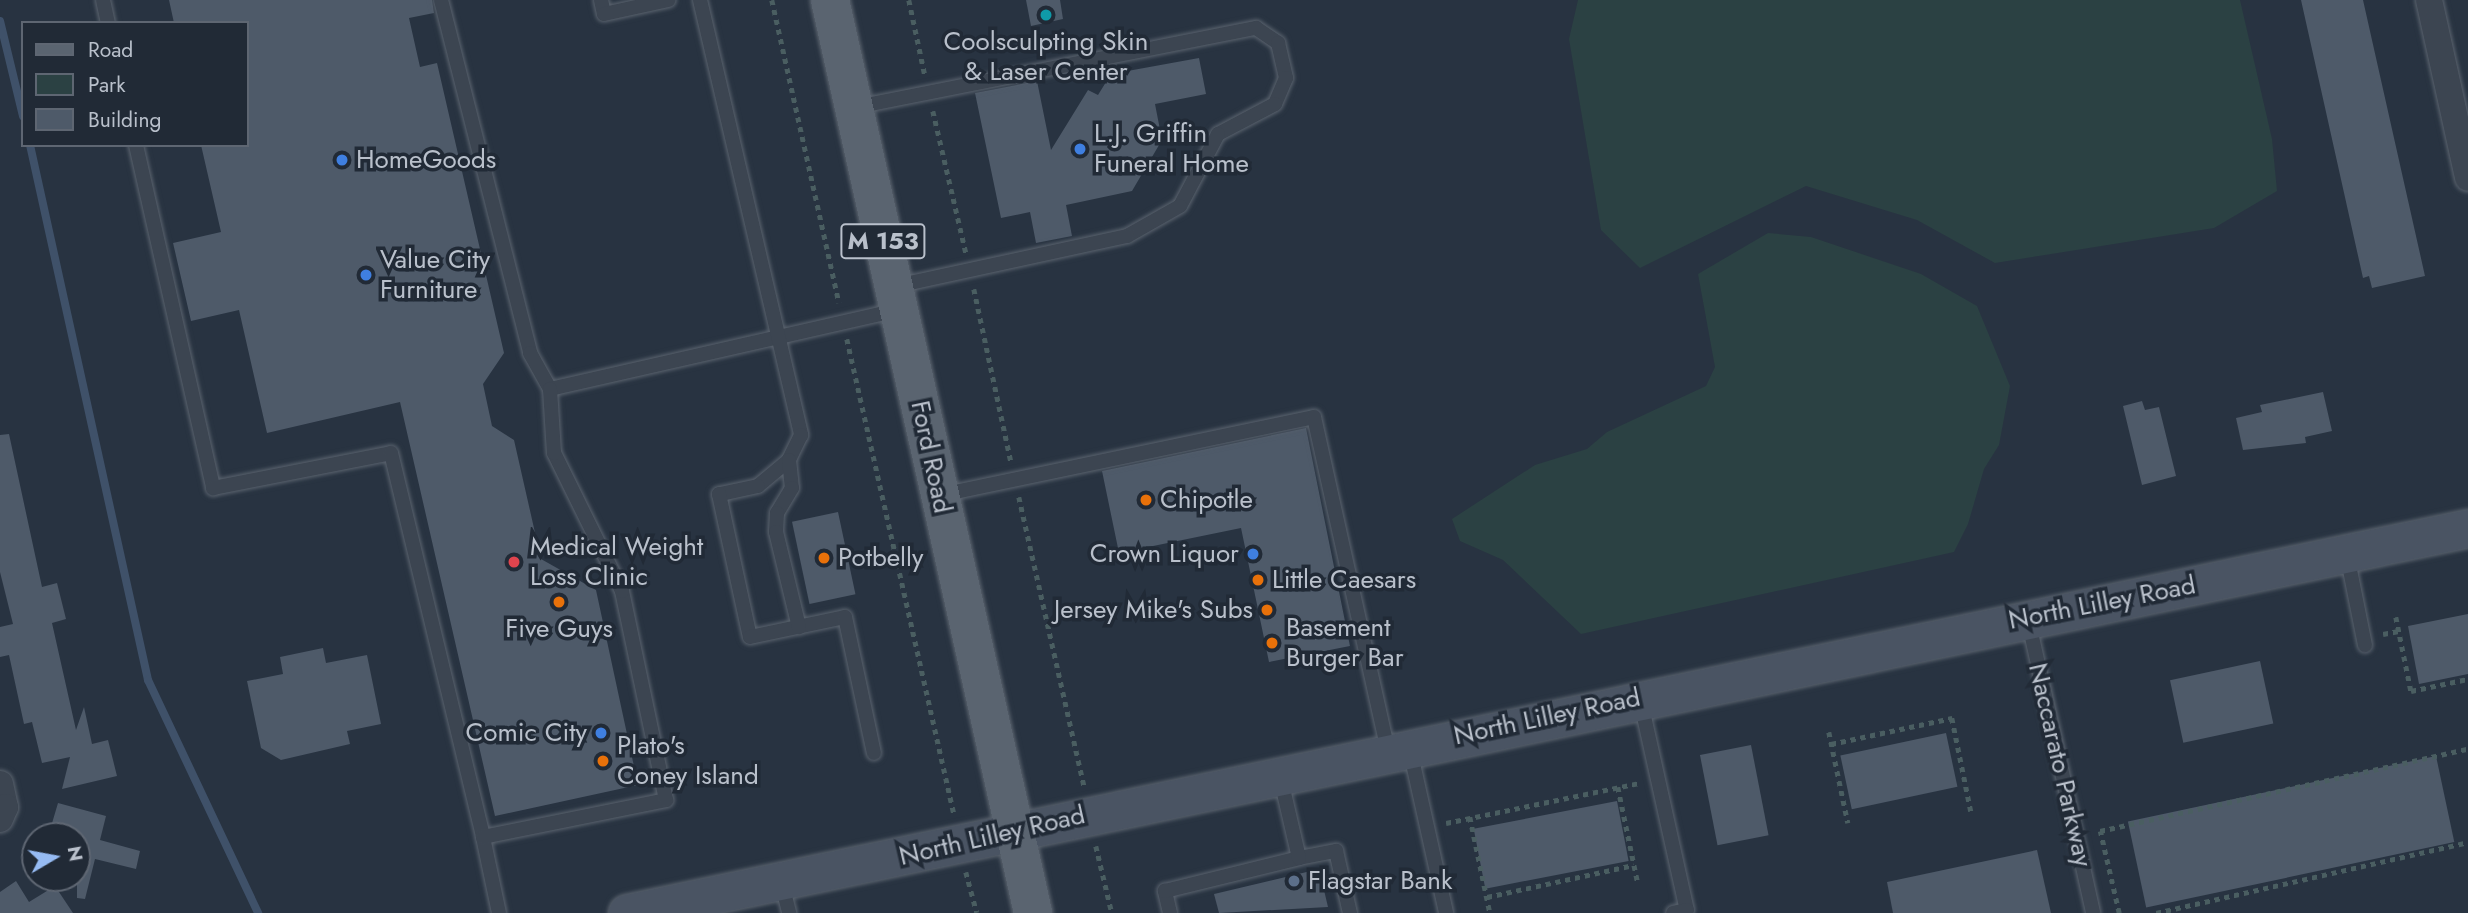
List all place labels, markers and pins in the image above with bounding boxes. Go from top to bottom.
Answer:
marker: Coolsculpting Skin & Laser Center [1038,7,1054,23]
place label: Coolsculpting Skin & Laser Center [944,26,1148,88]
place label: L.J. Griffin Funeral Home [1094,118,1249,180]
marker: L.J. Griffin Funeral Home [1072,141,1088,157]
place label: HomeGoods [356,144,496,176]
marker: HomeGoods [334,152,350,168]
place label: Value City Furniture [380,244,490,306]
marker: Value City Furniture [358,267,374,283]
place label: Chipotle [1160,484,1253,516]
marker: Chipotle [1138,492,1154,508]
place label: Medical Weight Loss Clinic [530,531,703,592]
place label: Crown Liquor [1090,538,1239,570]
place label: Potbelly [838,542,924,574]
marker: Crown Liquor [1245,546,1261,562]
marker: Potbelly [816,550,832,566]
marker: Medical Weight Loss Clinic [504,552,524,572]
place label: Little Caesars [1272,564,1416,596]
marker: Little Caesars [1250,572,1266,588]
marker: Five Guys [551,594,567,610]
place label: Jersey Mike's Subs [1054,594,1253,626]
marker: Jersey Mike's Subs [1259,602,1275,618]
place label: Basement Burger Bar [1286,612,1404,674]
place label: Five Guys [505,613,613,645]
marker: Basement Burger Bar [1264,635,1280,651]
place label: Comic City [465,717,587,749]
marker: Comic City [593,725,609,741]
place label: Plato's Coney Island [617,730,759,792]
marker: Plato's Coney Island [595,753,611,769]
place label: Flagstar Bank [1308,865,1452,897]
marker: Flagstar Bank [1286,873,1302,889]

